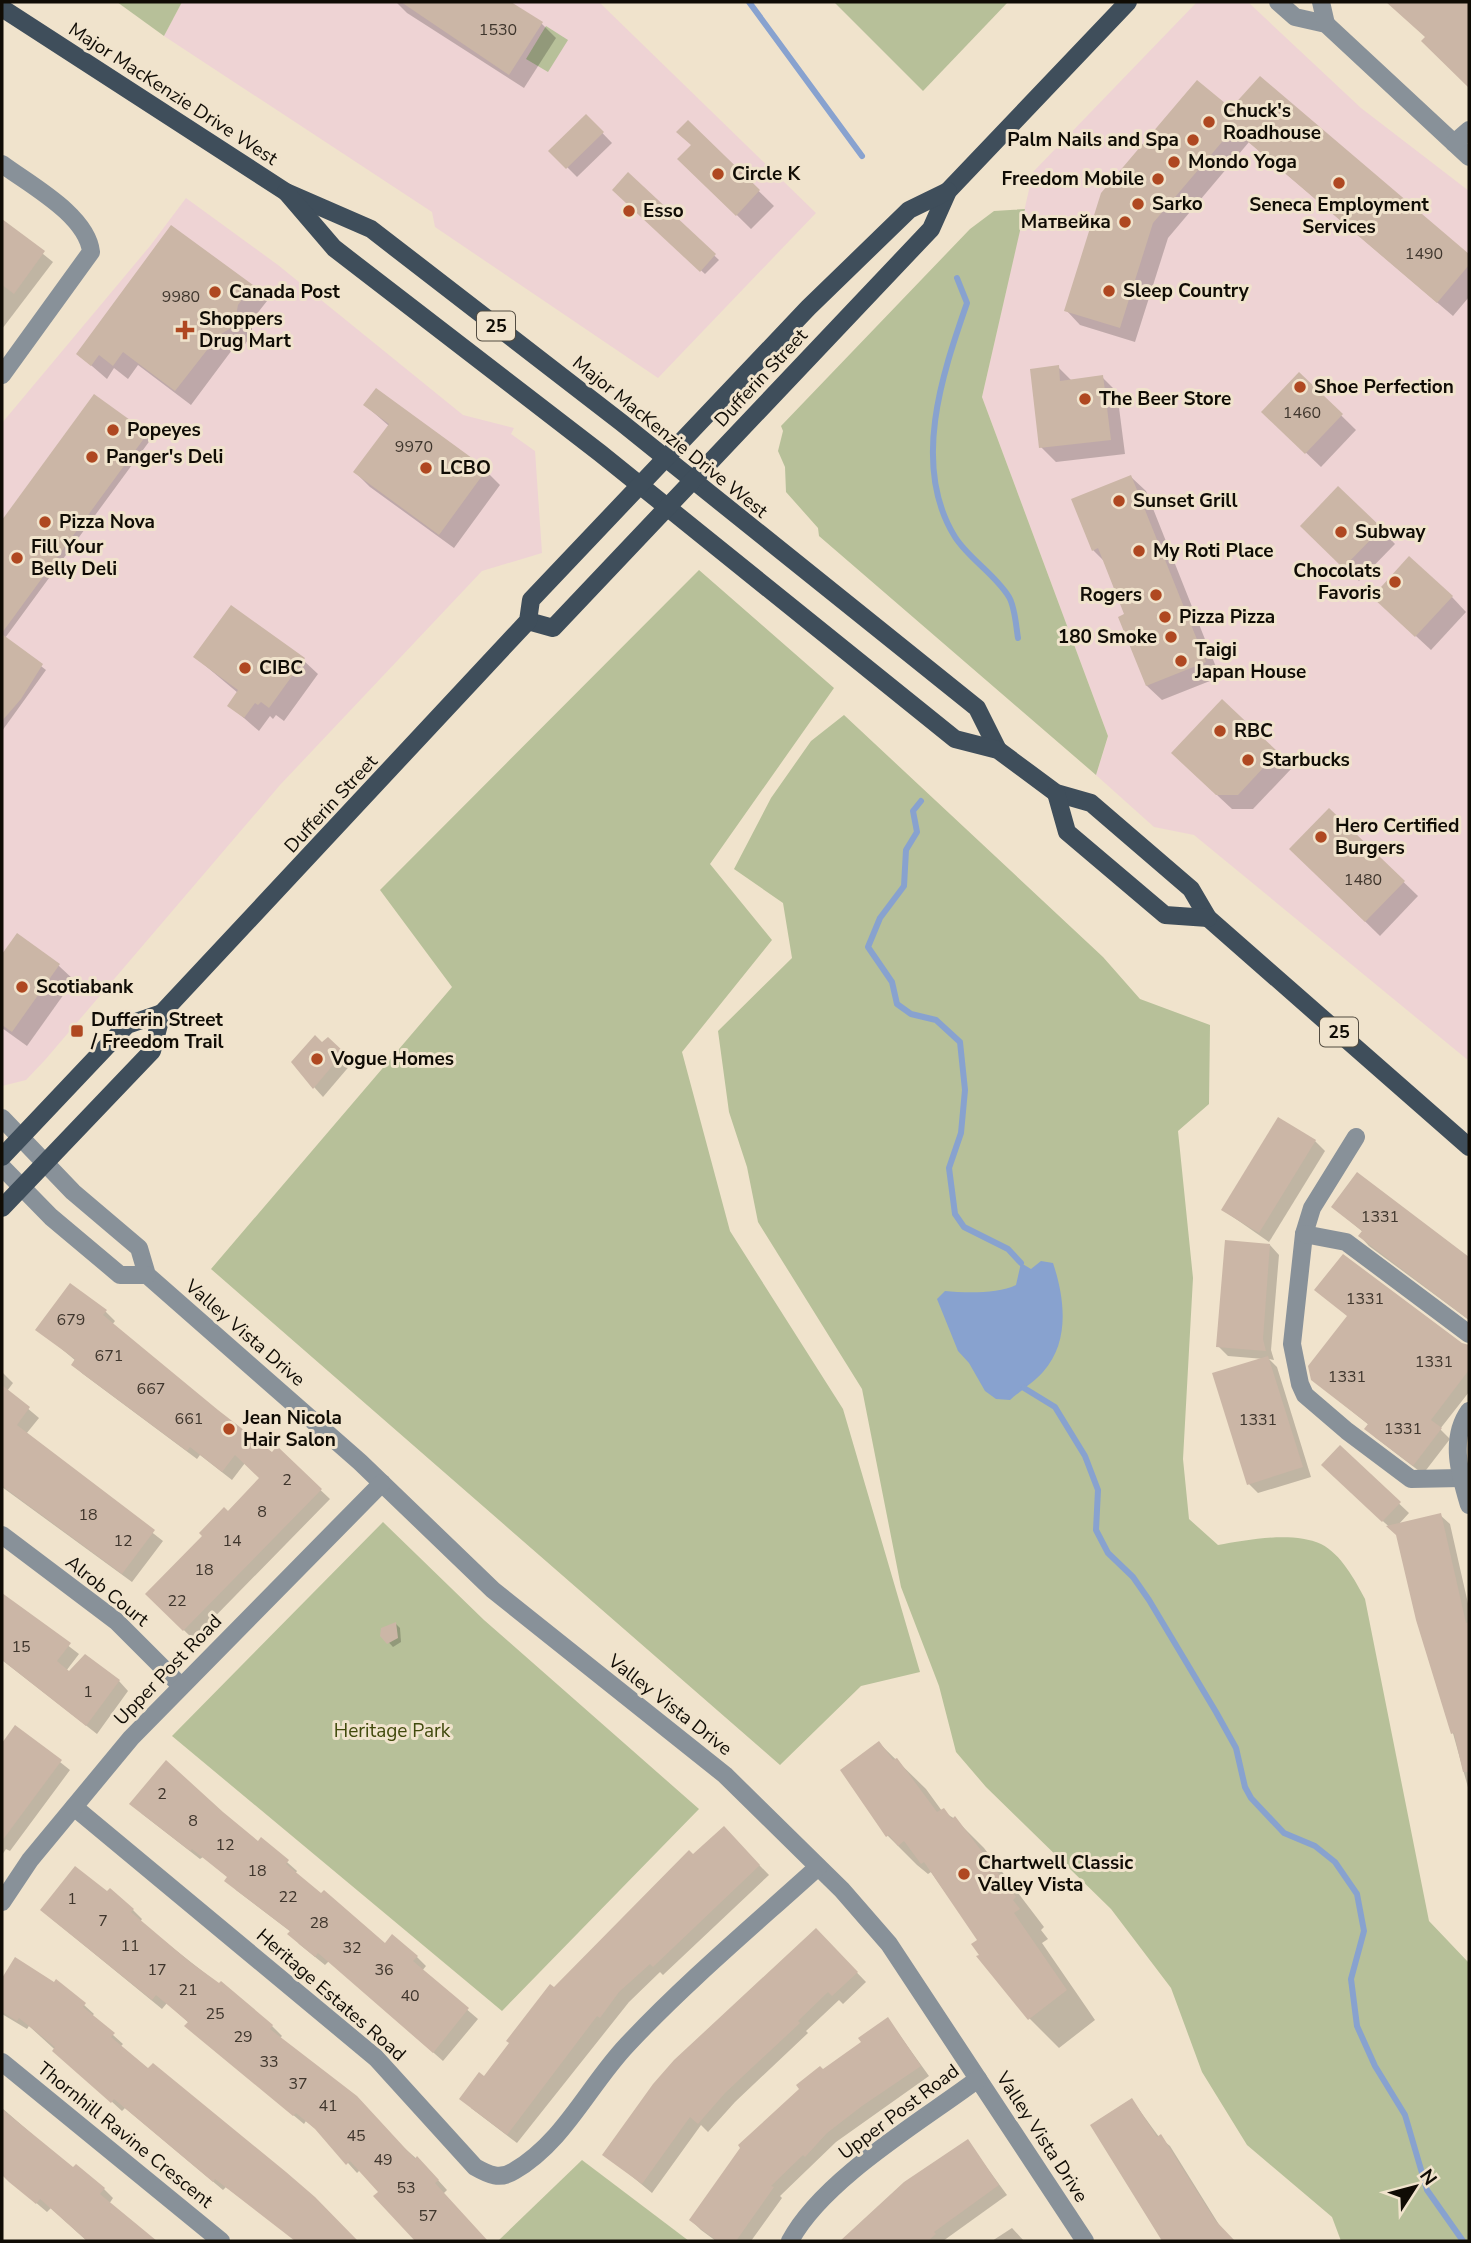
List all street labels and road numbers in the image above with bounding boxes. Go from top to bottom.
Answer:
street label: Major MacKenzie Drive West [63,17,283,172]
road number: 25 [477,312,515,340]
street label: Dufferin Street [709,323,814,433]
street label: Major MacKenzie Drive West [567,350,773,524]
street label: Dufferin Street [279,749,384,859]
road number: 25 [1320,1017,1358,1046]
street label: Valley Vista Drive [179,1273,311,1392]
street label: Alrob Court [60,1549,154,1633]
street label: Upper Post Road [108,1609,228,1731]
street label: Valley Vista Drive [602,1648,738,1762]
street label: Heritage Estates Road [251,1923,411,2067]
street label: Thornhill Ravine Crescent [32,2056,219,2214]
street label: Upper Post Road [833,2058,965,2166]
street label: Valley Vista Drive [989,2066,1094,2207]

